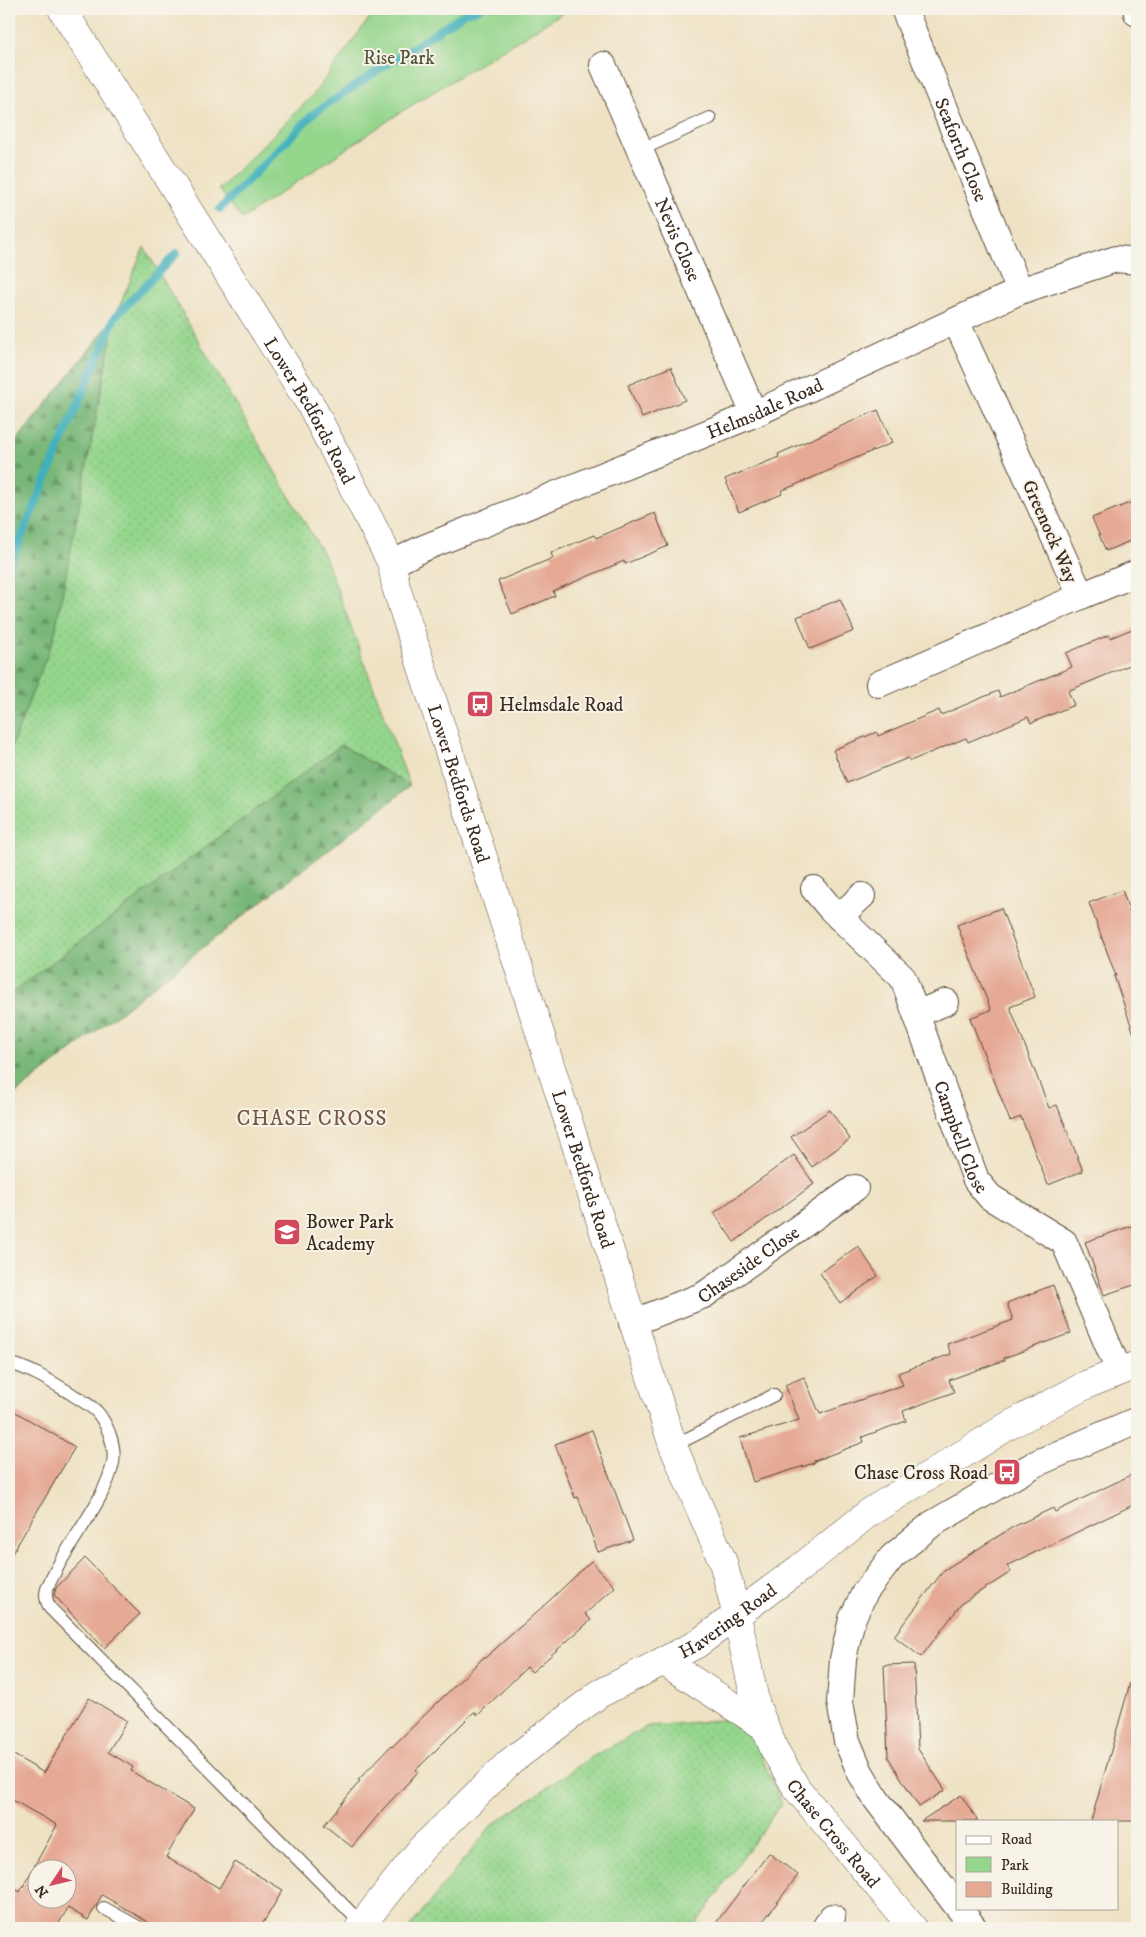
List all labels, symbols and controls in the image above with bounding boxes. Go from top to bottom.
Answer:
park label: Rise Park [363,47,435,70]
street label: Seaforth Close [929,95,992,206]
street label: Nevis Close [649,195,705,285]
street label: Lower Bedfords Road [258,334,359,489]
street label: Helmsdale Road [704,374,827,445]
street label: Greenock Way [1017,477,1083,587]
bus stop icon: Helmsdale Road [465,689,495,719]
place label: Helmsdale Road [499,694,624,717]
street label: Lower Bedfords Road [422,702,494,866]
street label: Campbell Close [928,1078,992,1199]
street label: Lower Bedfords Road [546,1087,619,1252]
district label: CHASE CROSS [236,1106,388,1132]
place label: Bower Park Academy [306,1211,394,1256]
school or university icon: Bower Park Academy [272,1217,302,1247]
street label: Chaseside Close [693,1221,804,1309]
bus stop icon: Chase Cross Road [992,1457,1022,1487]
place label: Chase Cross Road [854,1462,989,1485]
street label: Havering Road [675,1579,782,1664]
street label: Chase Cross Road [781,1776,885,1893]
legend [956,1820,1118,1910]
text: Road [1001,1830,1033,1849]
text: Park [1001,1856,1030,1875]
north arrow [28,1860,78,1910]
text: Building [1001,1880,1053,1899]
text: N [31,1881,53,1901]

